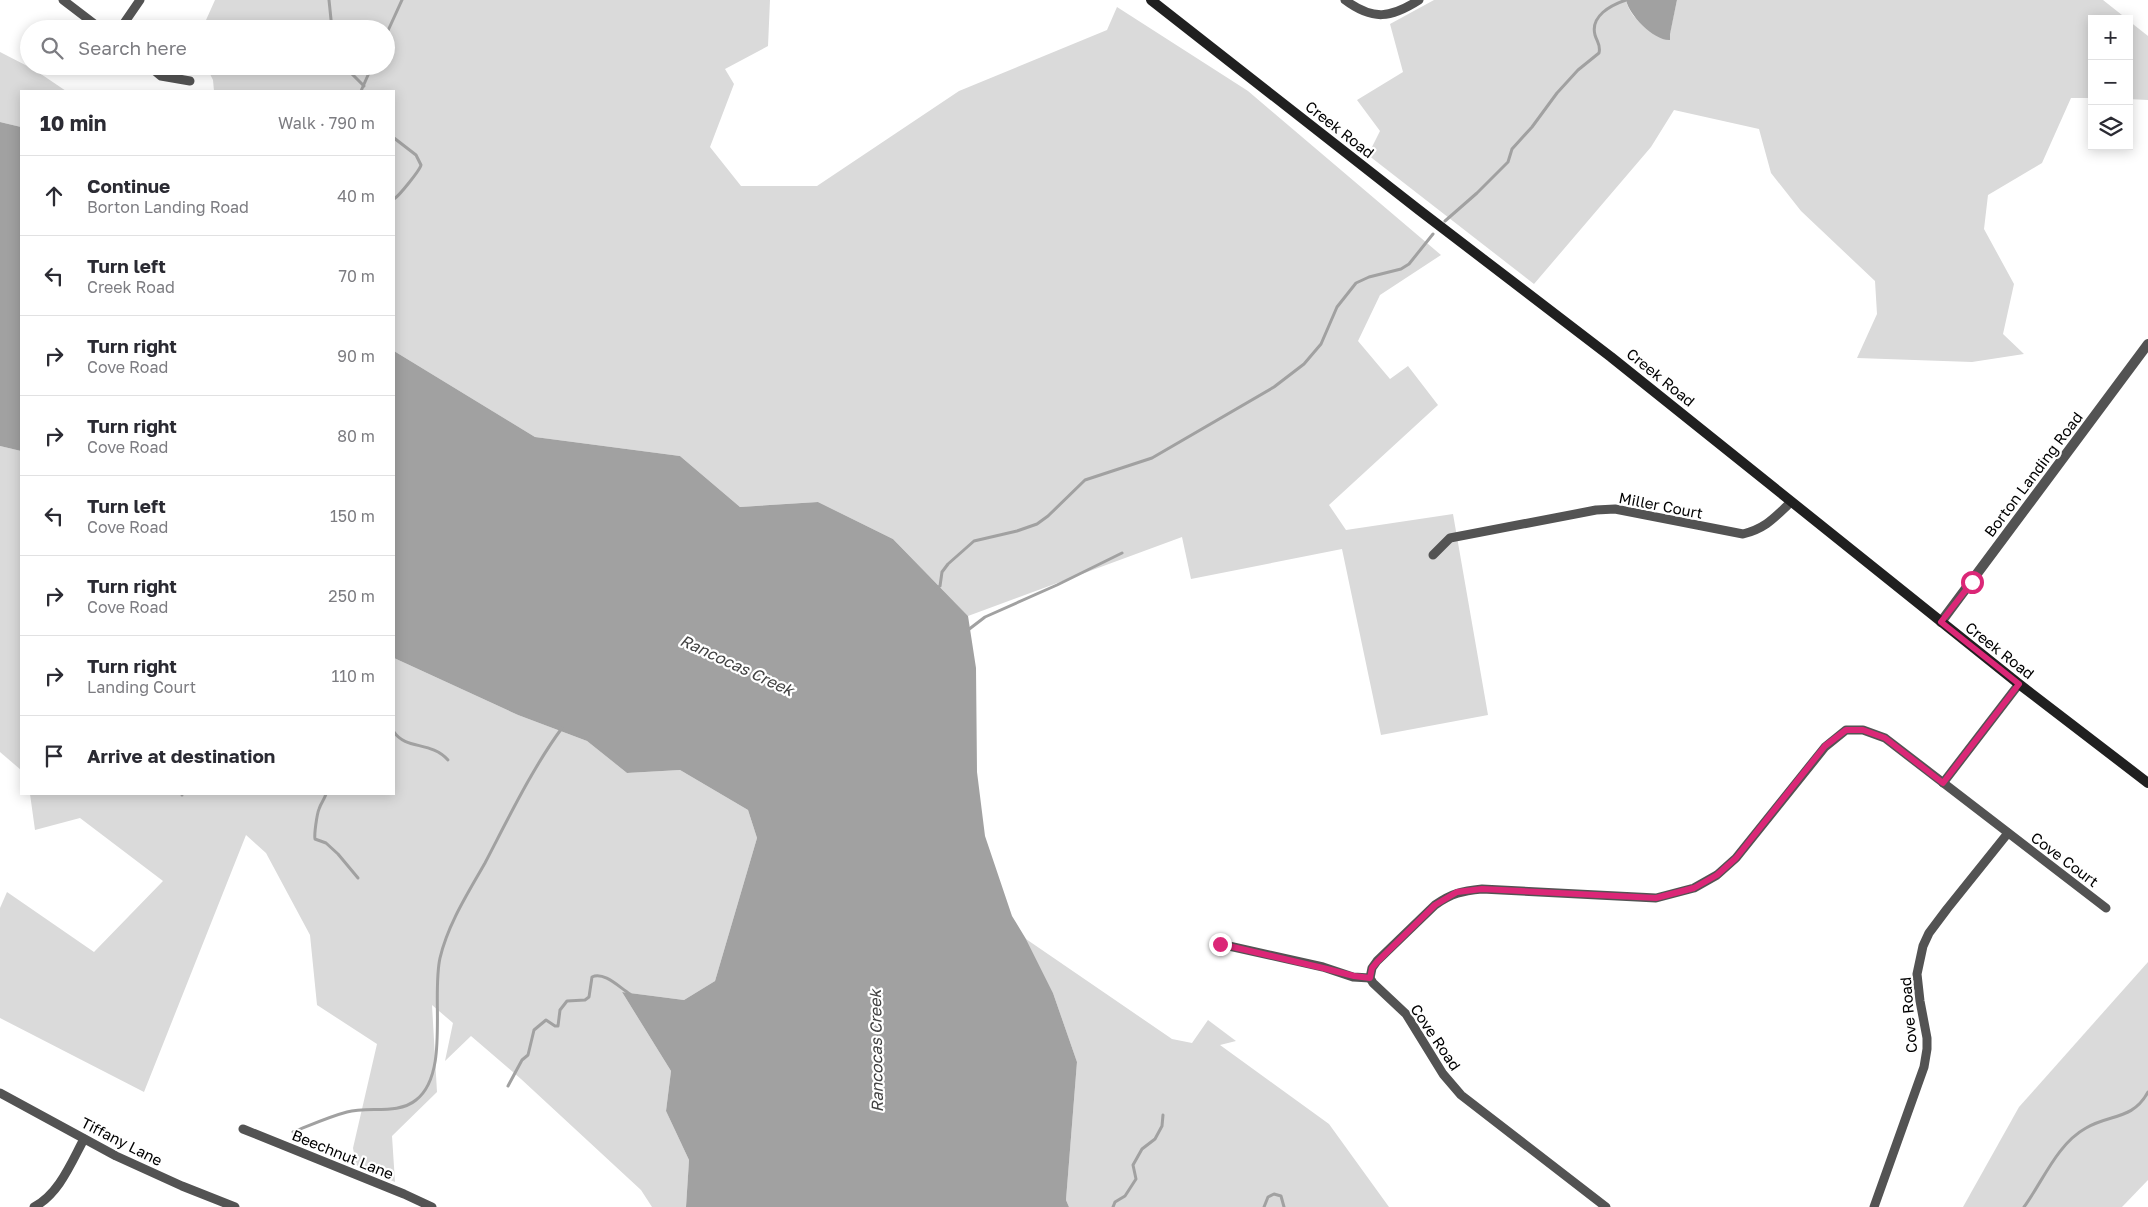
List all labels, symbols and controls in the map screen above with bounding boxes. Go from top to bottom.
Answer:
map controls [2088,15,2133,150]
button: + [2088,15,2133,60]
search box [20,20,395,75]
icon: search [38,34,66,62]
text: Search here [78,36,187,59]
button: − [2088,60,2133,105]
street label: Creek Road [1302,97,1378,161]
button: layers [2088,105,2133,150]
text: 10 min [40,110,107,136]
text: Walk · 790 m [278,113,375,133]
text: Continue [87,174,170,197]
icon: ahead [40,182,68,210]
text: 40 m [337,186,375,206]
text: Borton Landing Road [87,197,249,217]
text: Turn left [87,254,166,277]
icon: left [40,262,68,290]
text: 70 m [338,266,375,286]
text: Creek Road [87,277,175,297]
text: Turn right [87,334,177,357]
icon: right [40,342,68,370]
street label: Creek Road [1623,344,1699,410]
text: 90 m [337,346,375,366]
text: Cove Road [87,357,168,377]
street label: Borton Landing Road [1980,408,2086,540]
text: Turn right [87,414,177,437]
icon: right [40,422,68,450]
text: 80 m [337,426,375,446]
text: Cove Road [87,437,168,457]
street label: Miller Court [1618,488,1704,522]
text: Turn left [87,494,166,517]
icon: left [40,502,68,530]
text: 150 m [330,506,375,526]
text: Cove Road [87,517,168,537]
route start [1961,571,1984,594]
text: Turn right [87,574,177,597]
icon: right [40,582,68,610]
text: 250 m [328,586,375,606]
text: Cove Road [87,597,168,617]
street label: Creek Road [1962,618,2038,682]
water label: Rancocas Creek [677,630,799,701]
text: Turn right [87,654,177,677]
icon: right [40,662,68,690]
text: 110 m [331,666,375,686]
text: Landing Court [87,677,196,697]
icon: arrive [40,742,68,770]
text: Arrive at destination [87,744,275,767]
street label: Cove Court [2028,828,2102,890]
route end [1209,933,1232,956]
street label: Cove Road [1896,976,1920,1054]
water label: Rancocas Creek [865,988,887,1113]
street label: Cove Road [1407,1000,1465,1074]
street label: Tiffany Lane [78,1113,166,1169]
street label: Beechnut Lane [290,1125,397,1183]

